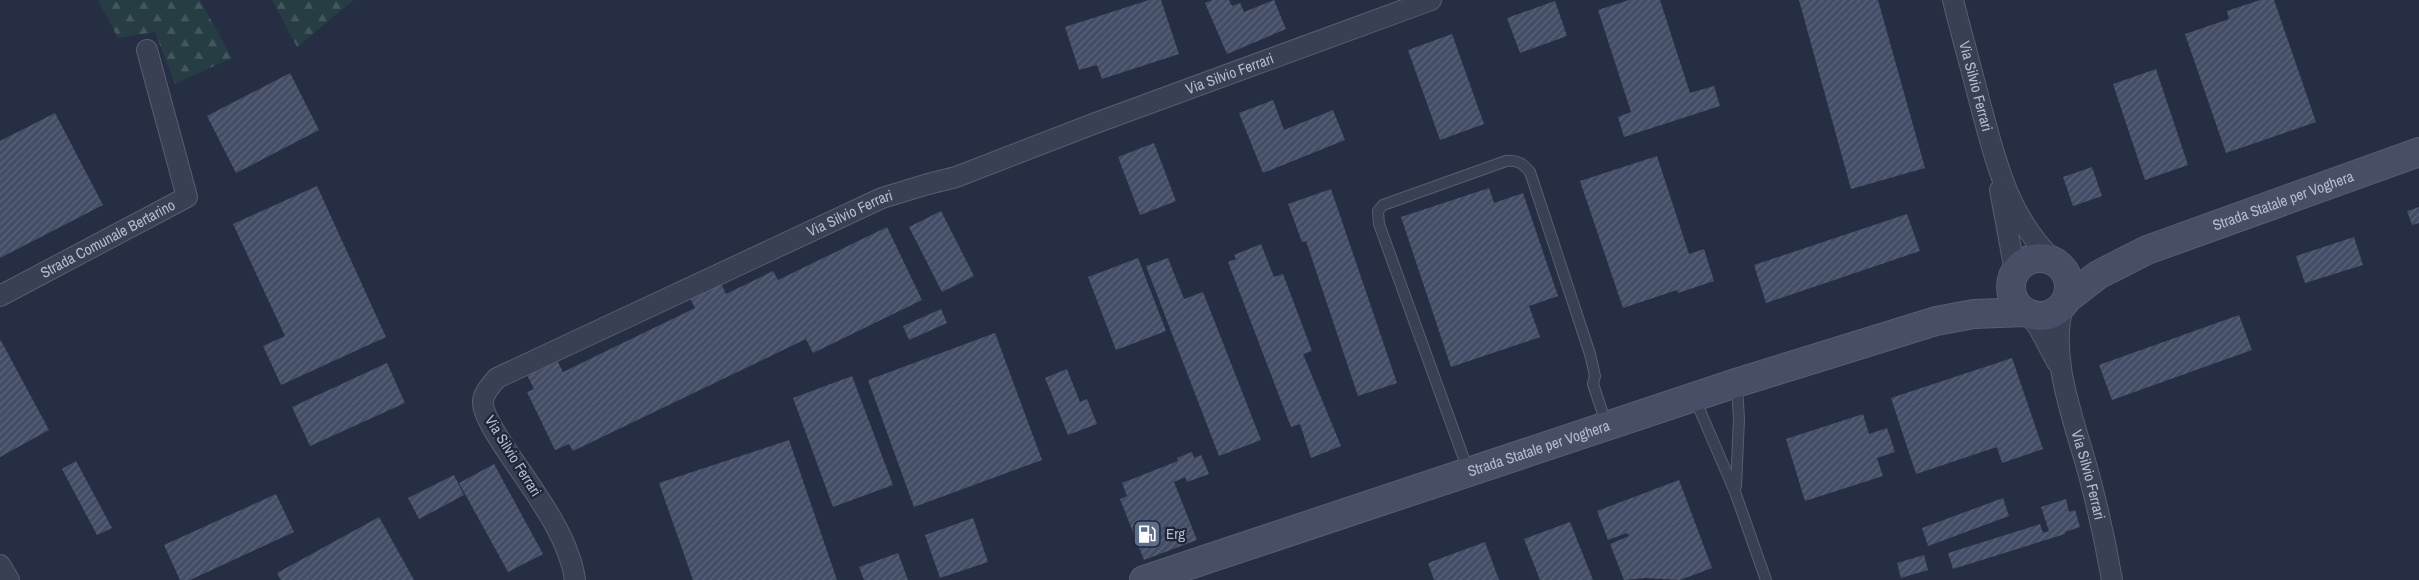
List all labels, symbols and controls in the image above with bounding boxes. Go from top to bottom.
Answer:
street label: Via Silvio Ferrari [1954,39,1998,134]
street label: Via Silvio Ferrari [1183,48,1276,99]
street label: Strada Statale per Voghera [2210,165,2357,236]
street label: Via Silvio Ferrari [803,184,895,242]
street label: Strada Comunale Bertarino [36,194,179,283]
street label: Via Silvio Ferrari [480,411,547,500]
street label: Strada Statale per Voghera [1465,415,1612,482]
street label: Via Silvio Ferrari [2066,427,2111,522]
fuel station icon: Erg [1132,519,1162,549]
place label: Erg [1166,523,1185,544]

